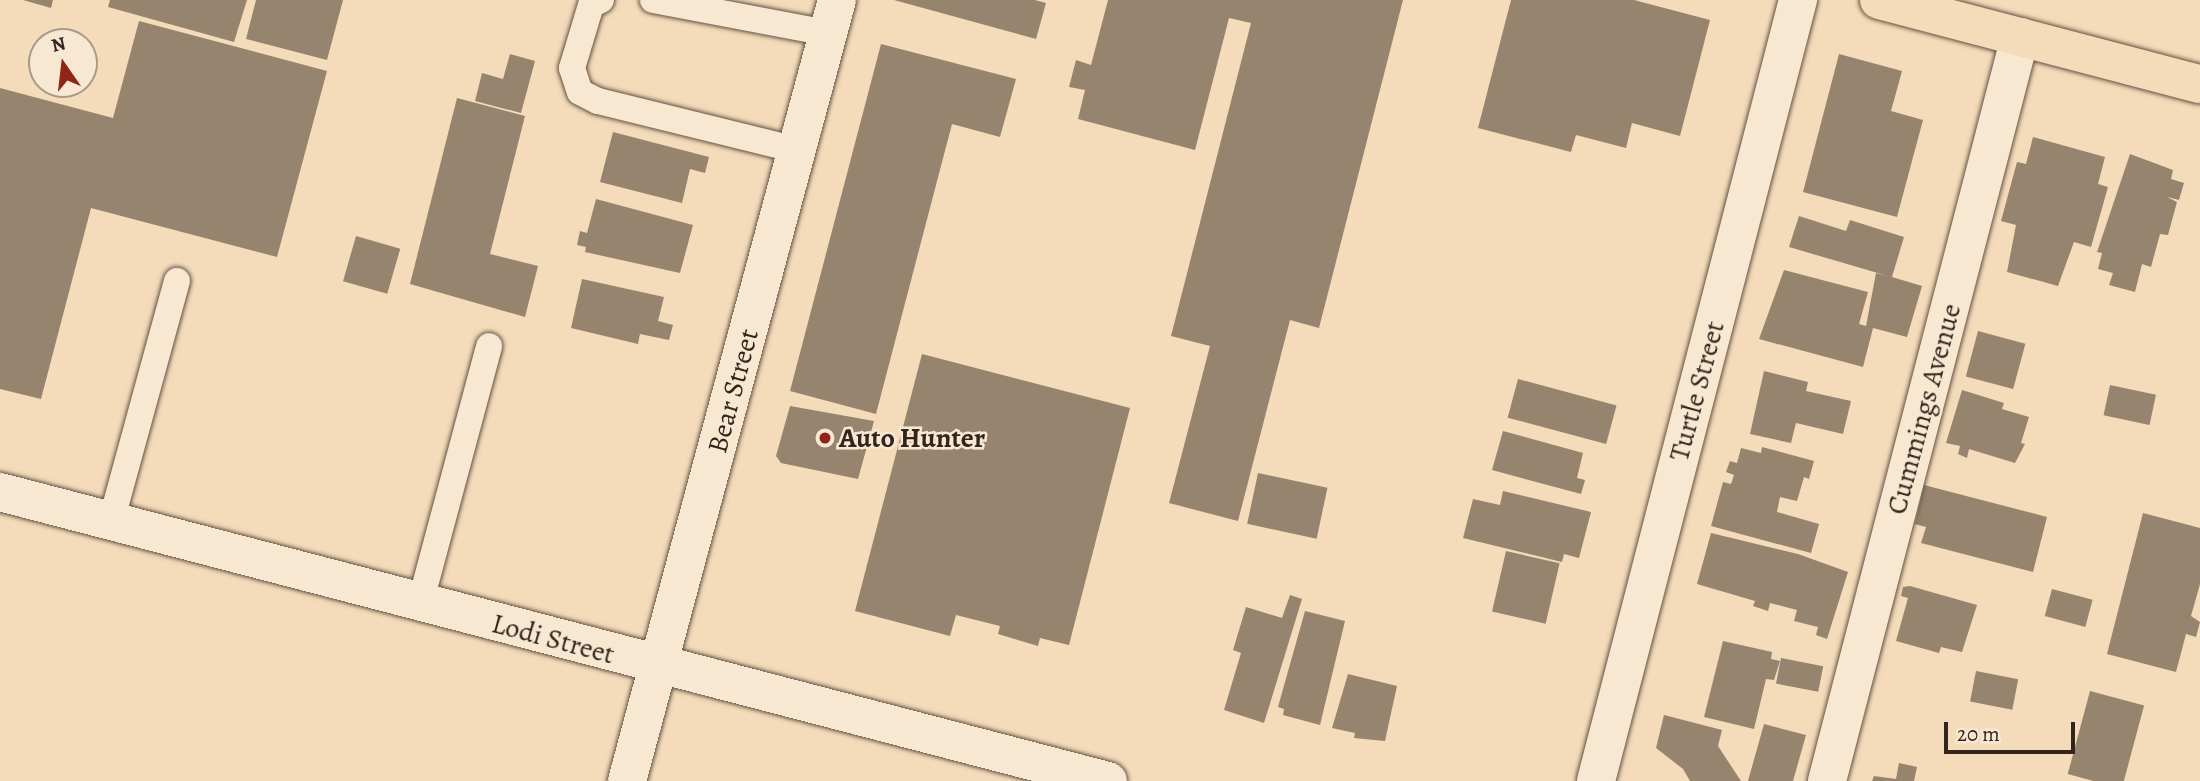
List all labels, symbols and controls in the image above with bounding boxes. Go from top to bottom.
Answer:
north arrow [28,28,98,98]
text: N [49,30,68,59]
street label: Cummings Avenue [1880,300,1968,518]
street label: Turtle Street [1662,317,1732,465]
street label: Bear Street [700,325,766,457]
place label: Auto Hunter [839,421,985,455]
marker: Auto Hunter [817,430,833,446]
street label: Lodi Street [488,607,618,671]
scale bar [1948,708,2079,752]
text: 20 m [1957,720,2000,748]

